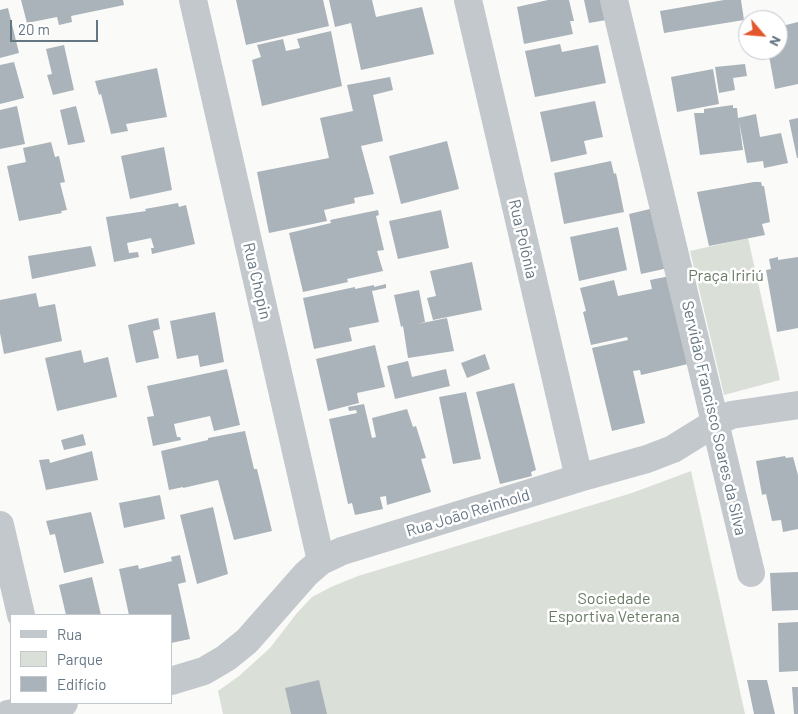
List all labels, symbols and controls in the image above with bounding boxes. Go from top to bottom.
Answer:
scale bar [12,10,100,42]
north arrow [738,10,788,60]
text: 20 m [18,20,50,38]
text: N [766,34,786,50]
street label: Rua Polônia [505,197,541,281]
street label: Rua Chopin [239,241,275,321]
park label: Praça Iririú [688,266,764,286]
street label: Servidão Francisco Soares da Silva [678,299,750,537]
street label: Rua João Reinhold [404,485,532,541]
park label: Sociedade Esportiva Veterana [548,589,680,627]
legend [10,614,172,704]
text: Rua [57,625,82,643]
text: Parque [57,650,103,668]
text: Edifício [57,675,106,693]

